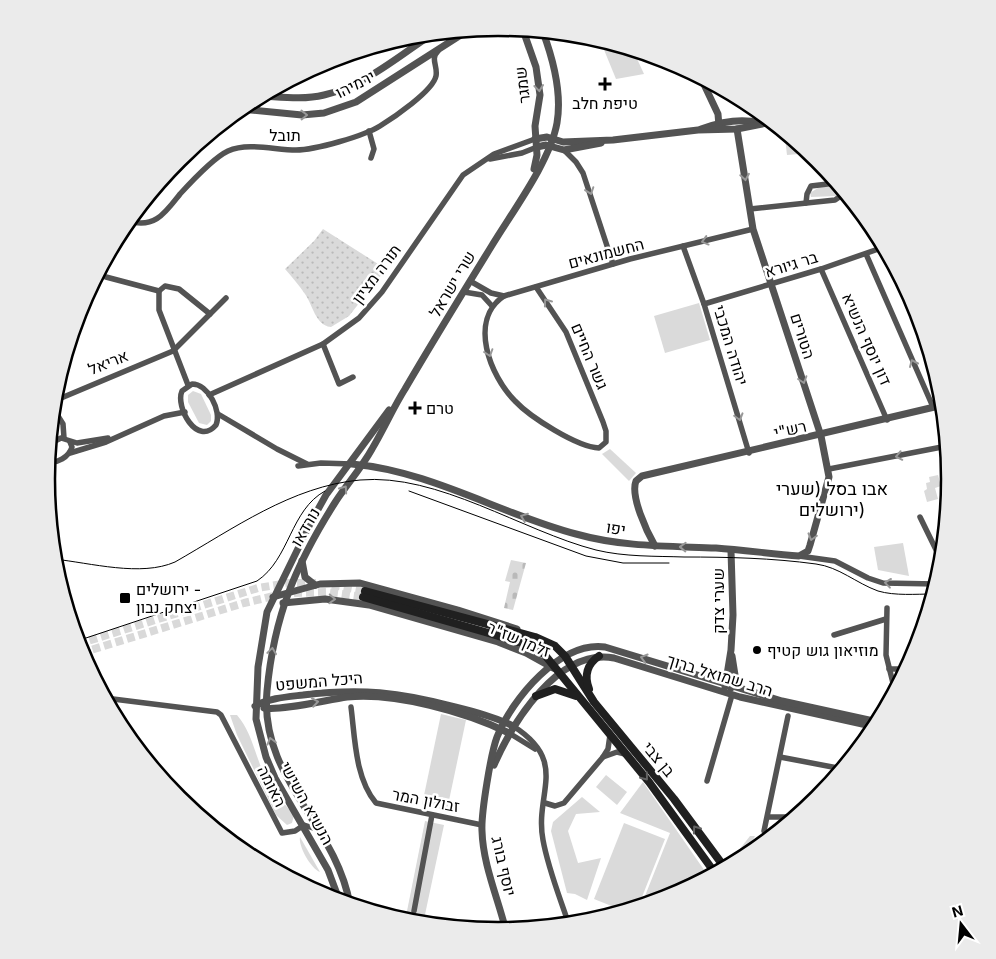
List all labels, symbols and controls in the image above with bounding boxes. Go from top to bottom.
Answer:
street label: שמגר [510,65,534,105]
street label: ירמיהו [332,66,378,102]
marker: טיפת חלב [598,77,612,91]
one-way arrow [533,84,544,92]
place label: טיפת חלב [572,93,638,113]
one-way arrow [301,110,309,120]
street label: תובל [269,125,301,145]
one-way arrow [739,173,749,181]
one-way arrow [584,186,594,195]
street label: החשמונאים [566,233,646,273]
one-way arrow [701,235,710,246]
street label: תורה מציון [347,240,405,308]
street label: בר גיורא [762,246,821,282]
street label: שרי ישראל [424,247,480,321]
street label: דון יוסף הנשיא [838,290,896,388]
one-way arrow [545,299,553,308]
street label: יהודה המכבי [709,303,753,387]
street label: הטורים [786,311,820,361]
street label: גשר החיים [567,320,613,392]
street label: אריאל [85,345,131,379]
one-way arrow [483,348,493,357]
one-way arrow [909,359,920,368]
one-way arrow [797,375,807,384]
place label: טרם [426,398,454,418]
marker: טרם [408,401,422,415]
one-way arrow [733,413,743,421]
street label: רש"י [772,416,808,442]
one-way arrow [895,450,903,461]
district label: אבו בסל (שערי ירושלים) [776,478,888,520]
one-way arrow [338,485,347,495]
street label: נורדאו [286,504,324,550]
one-way arrow [521,513,529,523]
street label: יפו [605,517,627,539]
one-way arrow [808,532,818,540]
one-way arrow [679,542,687,553]
street label: שערי צדק [708,568,728,634]
one-way arrow [883,578,891,589]
place label: ירושלים - יצחק נבון [136,579,201,617]
marker: ירושלים - יצחק נבון [118,591,132,605]
one-way arrow [328,594,336,605]
street label: זלמן שז"ר [484,617,554,661]
place label: מוזיאון גוש קטיף [767,640,879,660]
marker: מוזיאון גוש קטיף [751,644,763,656]
one-way arrow [267,647,277,656]
street label: הרב שמואל ברוך [665,649,775,701]
one-way arrow [640,653,649,664]
street label: היכל המשפט [274,667,364,695]
one-way arrow [310,697,319,707]
one-way arrow [266,737,277,746]
street label: בן צבי [639,737,680,781]
street label: הנשיא השישי [276,758,338,848]
street label: האומה [253,762,291,810]
one-way arrow [639,771,647,780]
street label: זבולון המר [391,784,462,816]
one-way arrow [693,825,702,835]
street label: יוסף בורג [487,834,521,898]
north arrow [936,899,986,949]
text: N [950,901,965,921]

